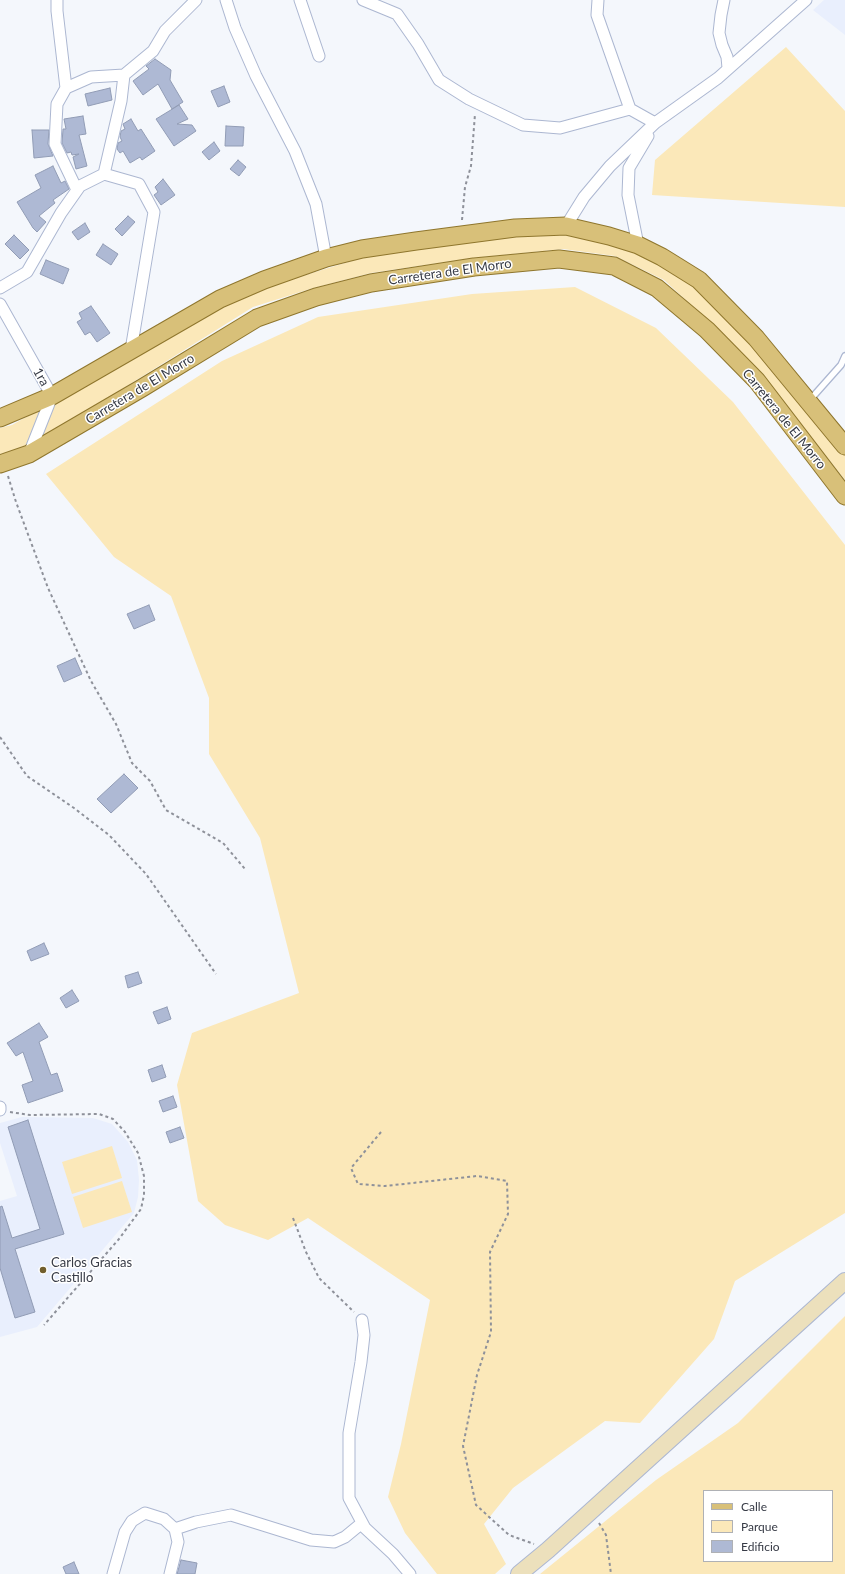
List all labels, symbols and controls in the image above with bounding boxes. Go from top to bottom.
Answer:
street label: Carretera de El Morro [387,256,513,288]
street label: Carretera de El Morro [83,350,197,428]
street label: 1ra [30,365,52,389]
street label: Carretera de El Morro [739,366,829,472]
place label: Carlos Gracias Castillo [51,1255,132,1286]
marker: Carlos Gracias Castillo [38,1265,48,1275]
legend [703,1490,833,1562]
text: Calle [741,1499,767,1514]
text: Parque [741,1519,778,1534]
text: Edificio [741,1539,780,1554]

